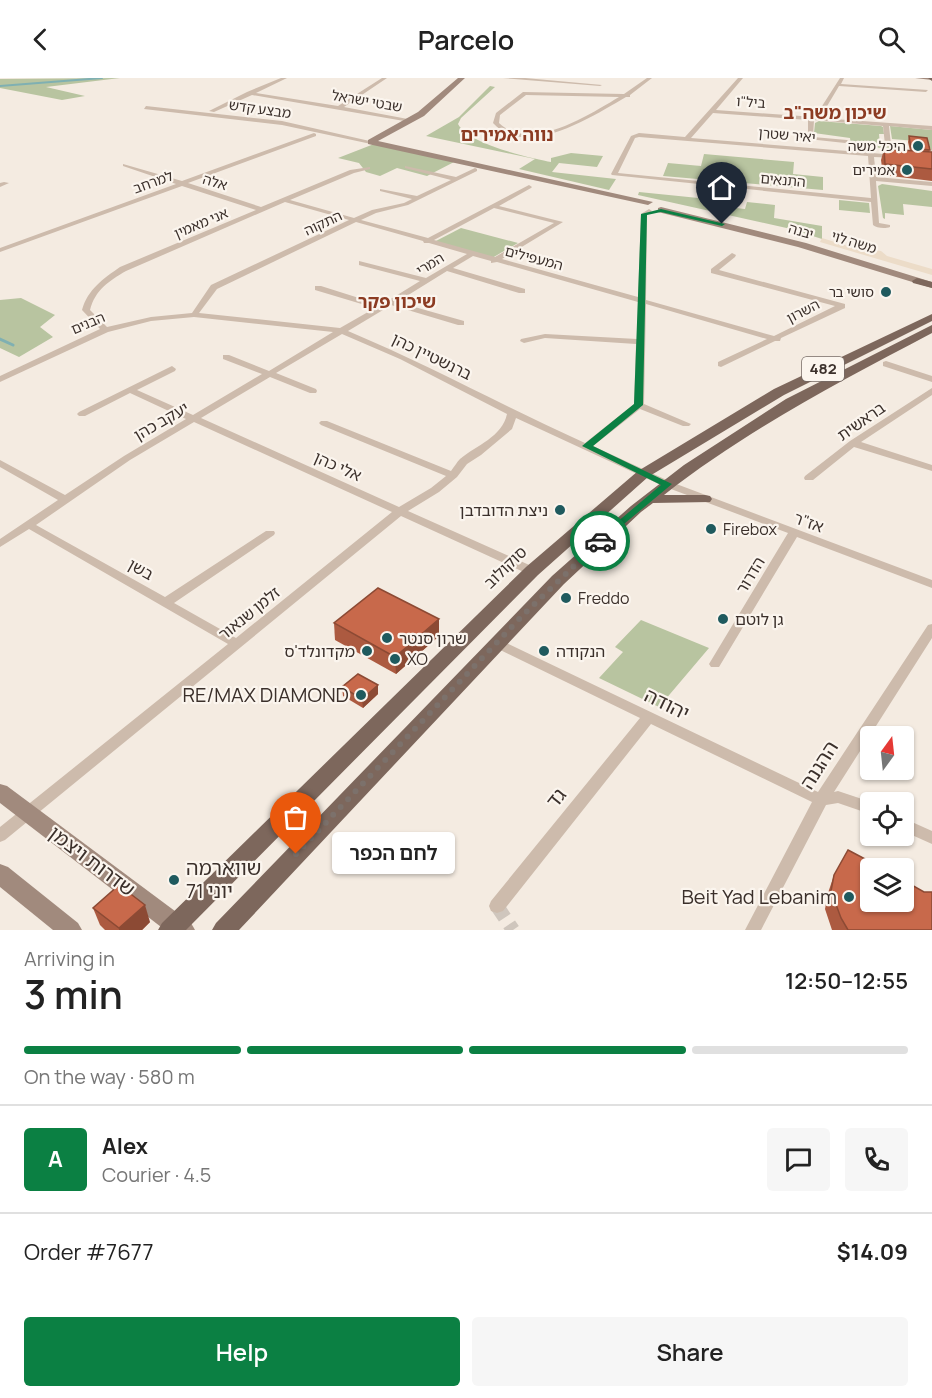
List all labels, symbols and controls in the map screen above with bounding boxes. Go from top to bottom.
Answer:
text: Parcelo [418,21,514,58]
icon: back [24,23,57,56]
icon: search [875,23,908,56]
street label: שבטי ישראל [330,85,404,116]
street label: ביל"ו [736,91,766,112]
street label: מבצע קדש [228,95,292,122]
district label: שיכון משה"ב [783,100,887,124]
district label: נווה אמירים [460,122,554,146]
street label: יאיר שטרן [758,123,816,146]
place label: היכל משה [848,136,906,155]
marker: היכל משה [911,139,925,153]
place label: אמירים [852,160,895,179]
pin [696,162,747,224]
marker: אמירים [900,163,914,177]
street label: למרחב [130,166,175,197]
street label: התנאים [760,168,807,191]
street label: אלה [200,169,230,194]
icon: home [705,171,738,204]
street label: אני מאמין [171,203,231,242]
street label: התקוה [301,205,345,240]
street label: יבנה [786,218,816,243]
street label: משה לוי [829,226,879,257]
street label: המעפילים [503,241,565,274]
street label: המרי [412,248,447,279]
place label: סושי בר [829,282,874,301]
marker: סושי בר [879,285,893,299]
district label: שיכון פקר [358,289,436,313]
street label: השרון [783,294,823,327]
street label: הבנים [68,307,108,338]
street label: ברנשטיין כהן [388,327,476,385]
road number: 482 [802,357,844,381]
street label: יעקב כהן [129,396,193,446]
street label: בראשית [833,397,889,445]
street label: אלי כהן [311,446,365,486]
place label: ניצת הדובדבן [460,499,548,521]
marker: ניצת הדובדבן [553,503,567,517]
street label: אז"ר [791,507,827,537]
courier [570,511,630,571]
place label: Firebox [723,518,778,540]
marker: Firebox [704,522,718,536]
icon: car [584,525,617,558]
street label: סוקולוב [479,541,531,593]
street label: הדרור [730,552,770,598]
street label: בשן [124,553,158,585]
street label: זלמן שנאור [214,581,284,645]
place label: Freddo [578,587,629,609]
marker: Freddo [559,591,573,605]
place label: גן לוטם [735,608,783,630]
marker: גן לוטם [716,612,730,626]
place label: שרון סנטר [399,627,467,649]
marker: שרון סנטר [380,631,394,645]
place label: מקדונלד'ס [284,640,355,662]
place label: הנקודה [556,640,605,662]
marker: מקדונלד'ס [360,644,374,658]
marker: הנקודה [537,644,551,658]
place label: XO [407,648,428,670]
marker: XO [388,652,402,666]
place label: RE/MAX DIAMOND [182,681,349,708]
street label: יהודה [640,681,694,726]
marker: RE/MAX DIAMOND [354,688,368,702]
north arrow [860,726,914,780]
map controls [860,726,914,912]
street label: ההגנה [793,735,844,794]
street label: גד [539,782,572,813]
pin [270,792,321,854]
button: locate [860,792,914,846]
icon: bag [279,801,312,834]
street label: שדרות ויצמן [44,819,141,902]
callout: לחם הכפר [332,833,455,875]
text: לחם הכפר [349,839,438,866]
place label: שווארמה יוני 71 [186,854,261,904]
button: layers [860,858,914,912]
marker: שווארמה יוני 71 [167,873,181,887]
place label: Beit Yad Lebanim [682,883,837,910]
marker: Beit Yad Lebanim [842,890,856,904]
text: Arriving in [24,945,115,972]
text: 12:50–12:55 [785,966,908,996]
text: 3 min [24,967,123,1021]
text: On the way · 580 m [24,1063,195,1090]
button: chat [767,1128,830,1191]
button: phone [845,1128,908,1191]
text: Alex [102,1131,148,1161]
text: A [48,1144,63,1174]
text: Courier · 4.5 [102,1161,211,1188]
text: Order #7677 [24,1237,153,1267]
text: $14.09 [837,1237,908,1267]
button: Help [24,1317,460,1386]
button: Share [472,1317,908,1386]

